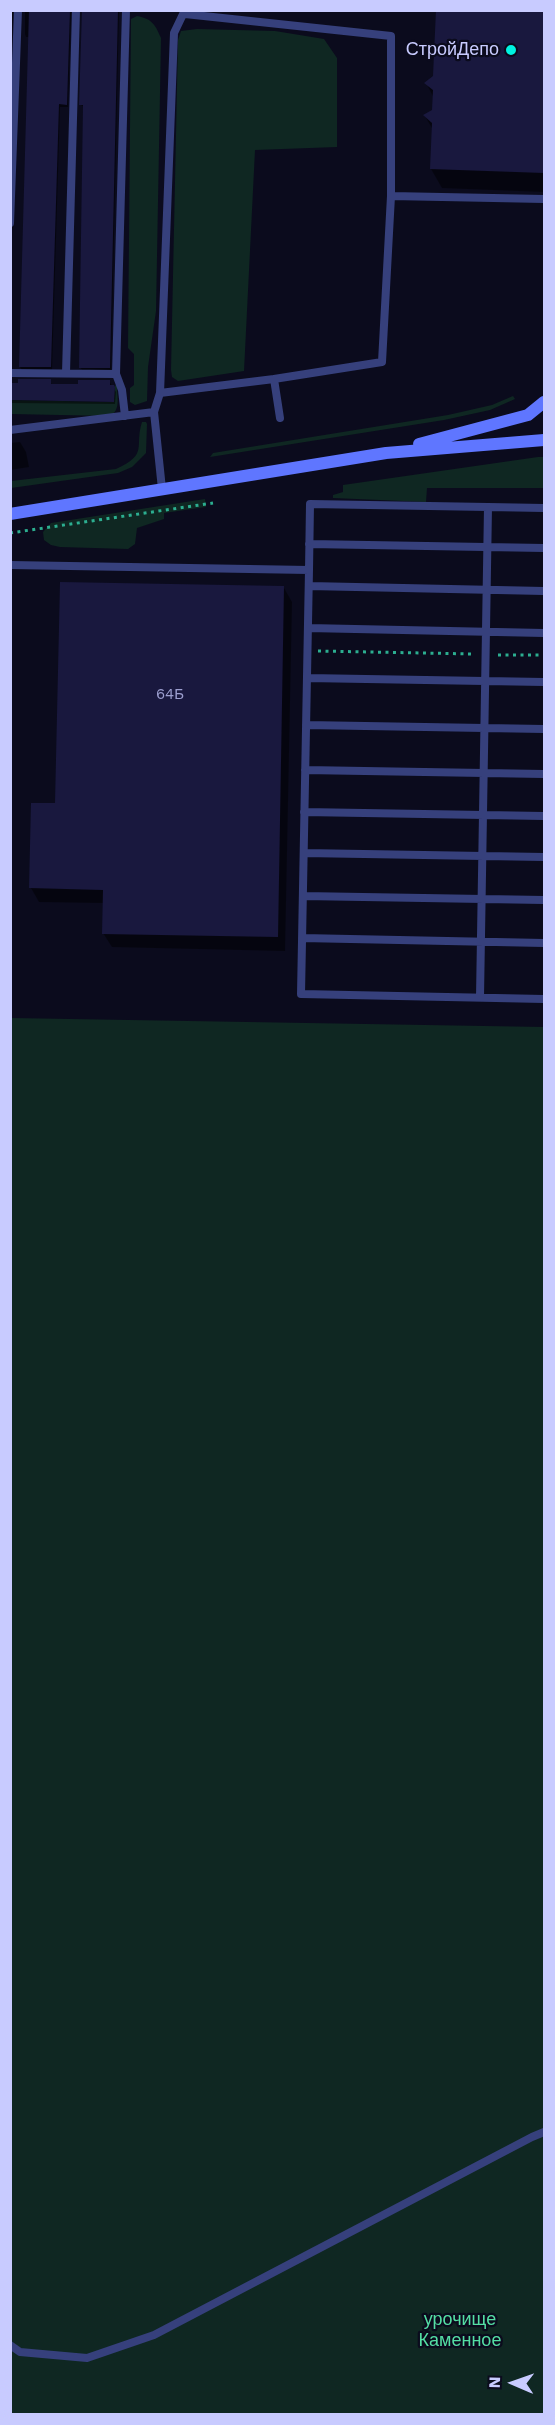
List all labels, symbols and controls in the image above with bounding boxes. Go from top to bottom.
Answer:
place label: СтройДепо [406,39,499,61]
marker: СтройДепо [504,43,518,57]
house number: 64Б [156,686,184,704]
park label: урочище Каменное [419,2309,501,2352]
north arrow [483,2353,543,2413]
text: N [485,2376,504,2389]

